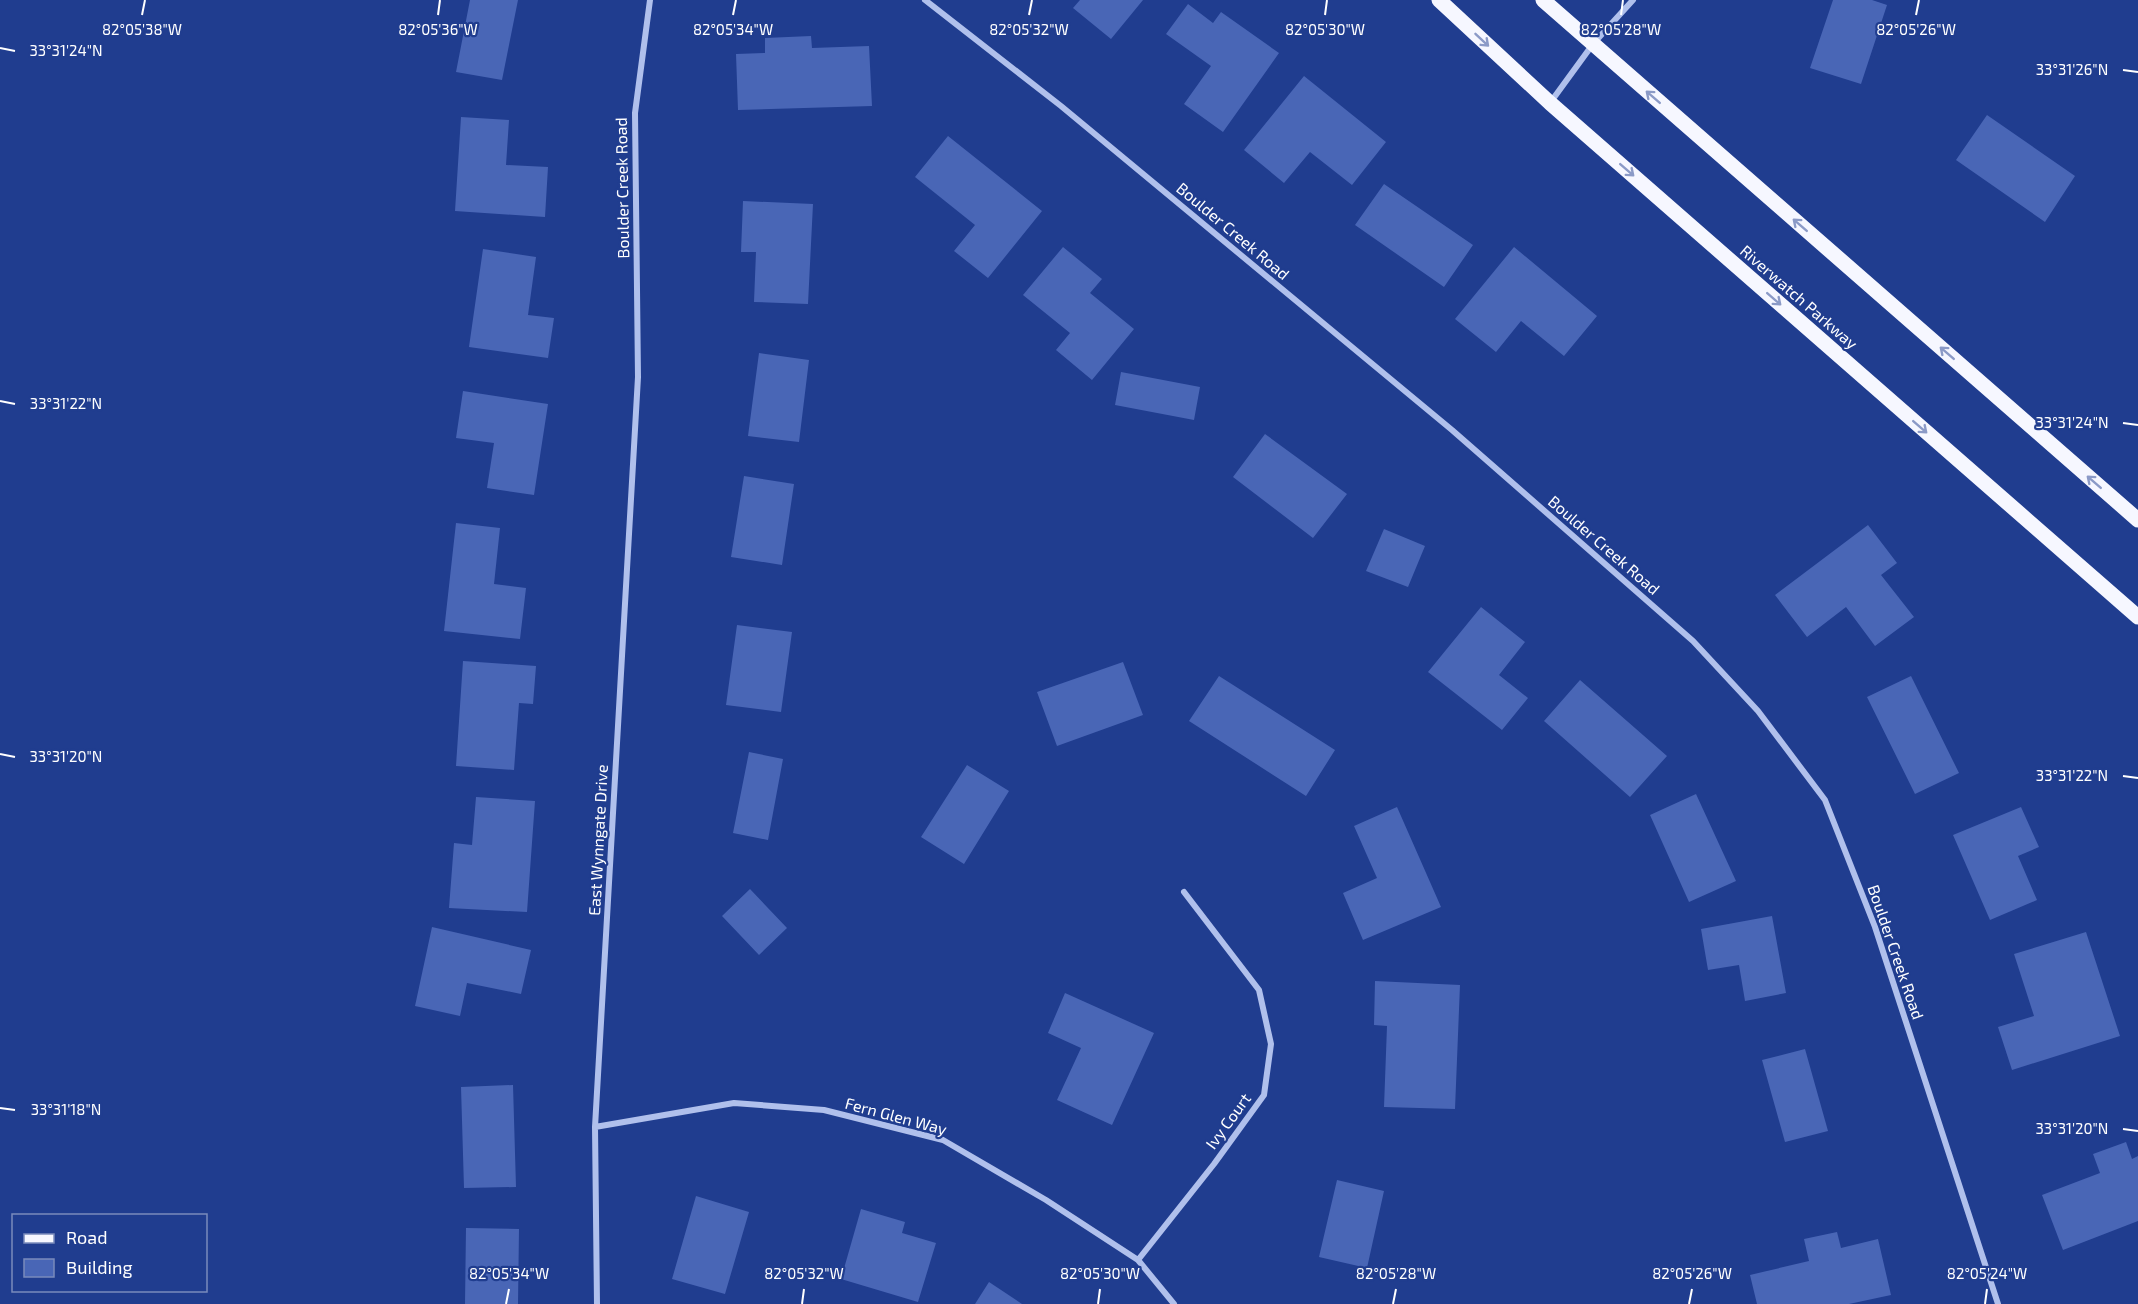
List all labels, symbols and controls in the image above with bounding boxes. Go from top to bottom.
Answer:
text: 82°05'38"W [102,20,182,38]
text: 82°05'36"W [398,20,478,38]
text: 82°05'34"W [693,20,773,38]
text: 82°05'32"W [989,20,1069,38]
text: 82°05'30"W [1285,20,1365,38]
text: 82°05'28"W [1581,20,1661,38]
text: 82°05'26"W [1876,20,1956,38]
one-way arrow [1474,33,1489,47]
text: 33°31'24"N [29,41,103,59]
text: 33°31'26"N [2036,60,2108,78]
one-way arrow [1646,90,1661,104]
street label: Boulder Creek Road [611,117,632,259]
one-way arrow [1619,163,1634,177]
street label: Boulder Creek Road [1173,178,1294,283]
one-way arrow [1793,218,1808,232]
street label: Riverwatch Parkway [1737,241,1862,353]
one-way arrow [1765,291,1781,305]
one-way arrow [1940,346,1955,360]
text: 33°31'22"N [30,394,102,412]
text: 33°31'24"N [2035,413,2109,431]
one-way arrow [1913,420,1928,434]
one-way arrow [2087,475,2102,489]
street label: Boulder Creek Road [1545,491,1664,598]
text: 33°31'20"N [30,747,102,765]
street label: East Wynngate Drive [584,764,611,916]
text: 33°31'22"N [2036,766,2108,784]
street label: Boulder Creek Road [1865,882,1928,1022]
street label: Ivy Court [1201,1089,1254,1152]
street label: Fern Glen Way [843,1093,950,1138]
text: 33°31'18"N [31,1100,101,1118]
text: 33°31'20"N [2036,1119,2108,1137]
legend [12,1214,207,1292]
text: Road [66,1226,107,1248]
text: Building [66,1256,133,1278]
text: 82°05'34"W [469,1264,549,1282]
text: 82°05'32"W [764,1264,844,1282]
text: 82°05'30"W [1060,1264,1140,1282]
text: 82°05'28"W [1356,1264,1436,1282]
text: 82°05'26"W [1652,1264,1732,1282]
text: 82°05'24"W [1947,1264,2027,1282]

